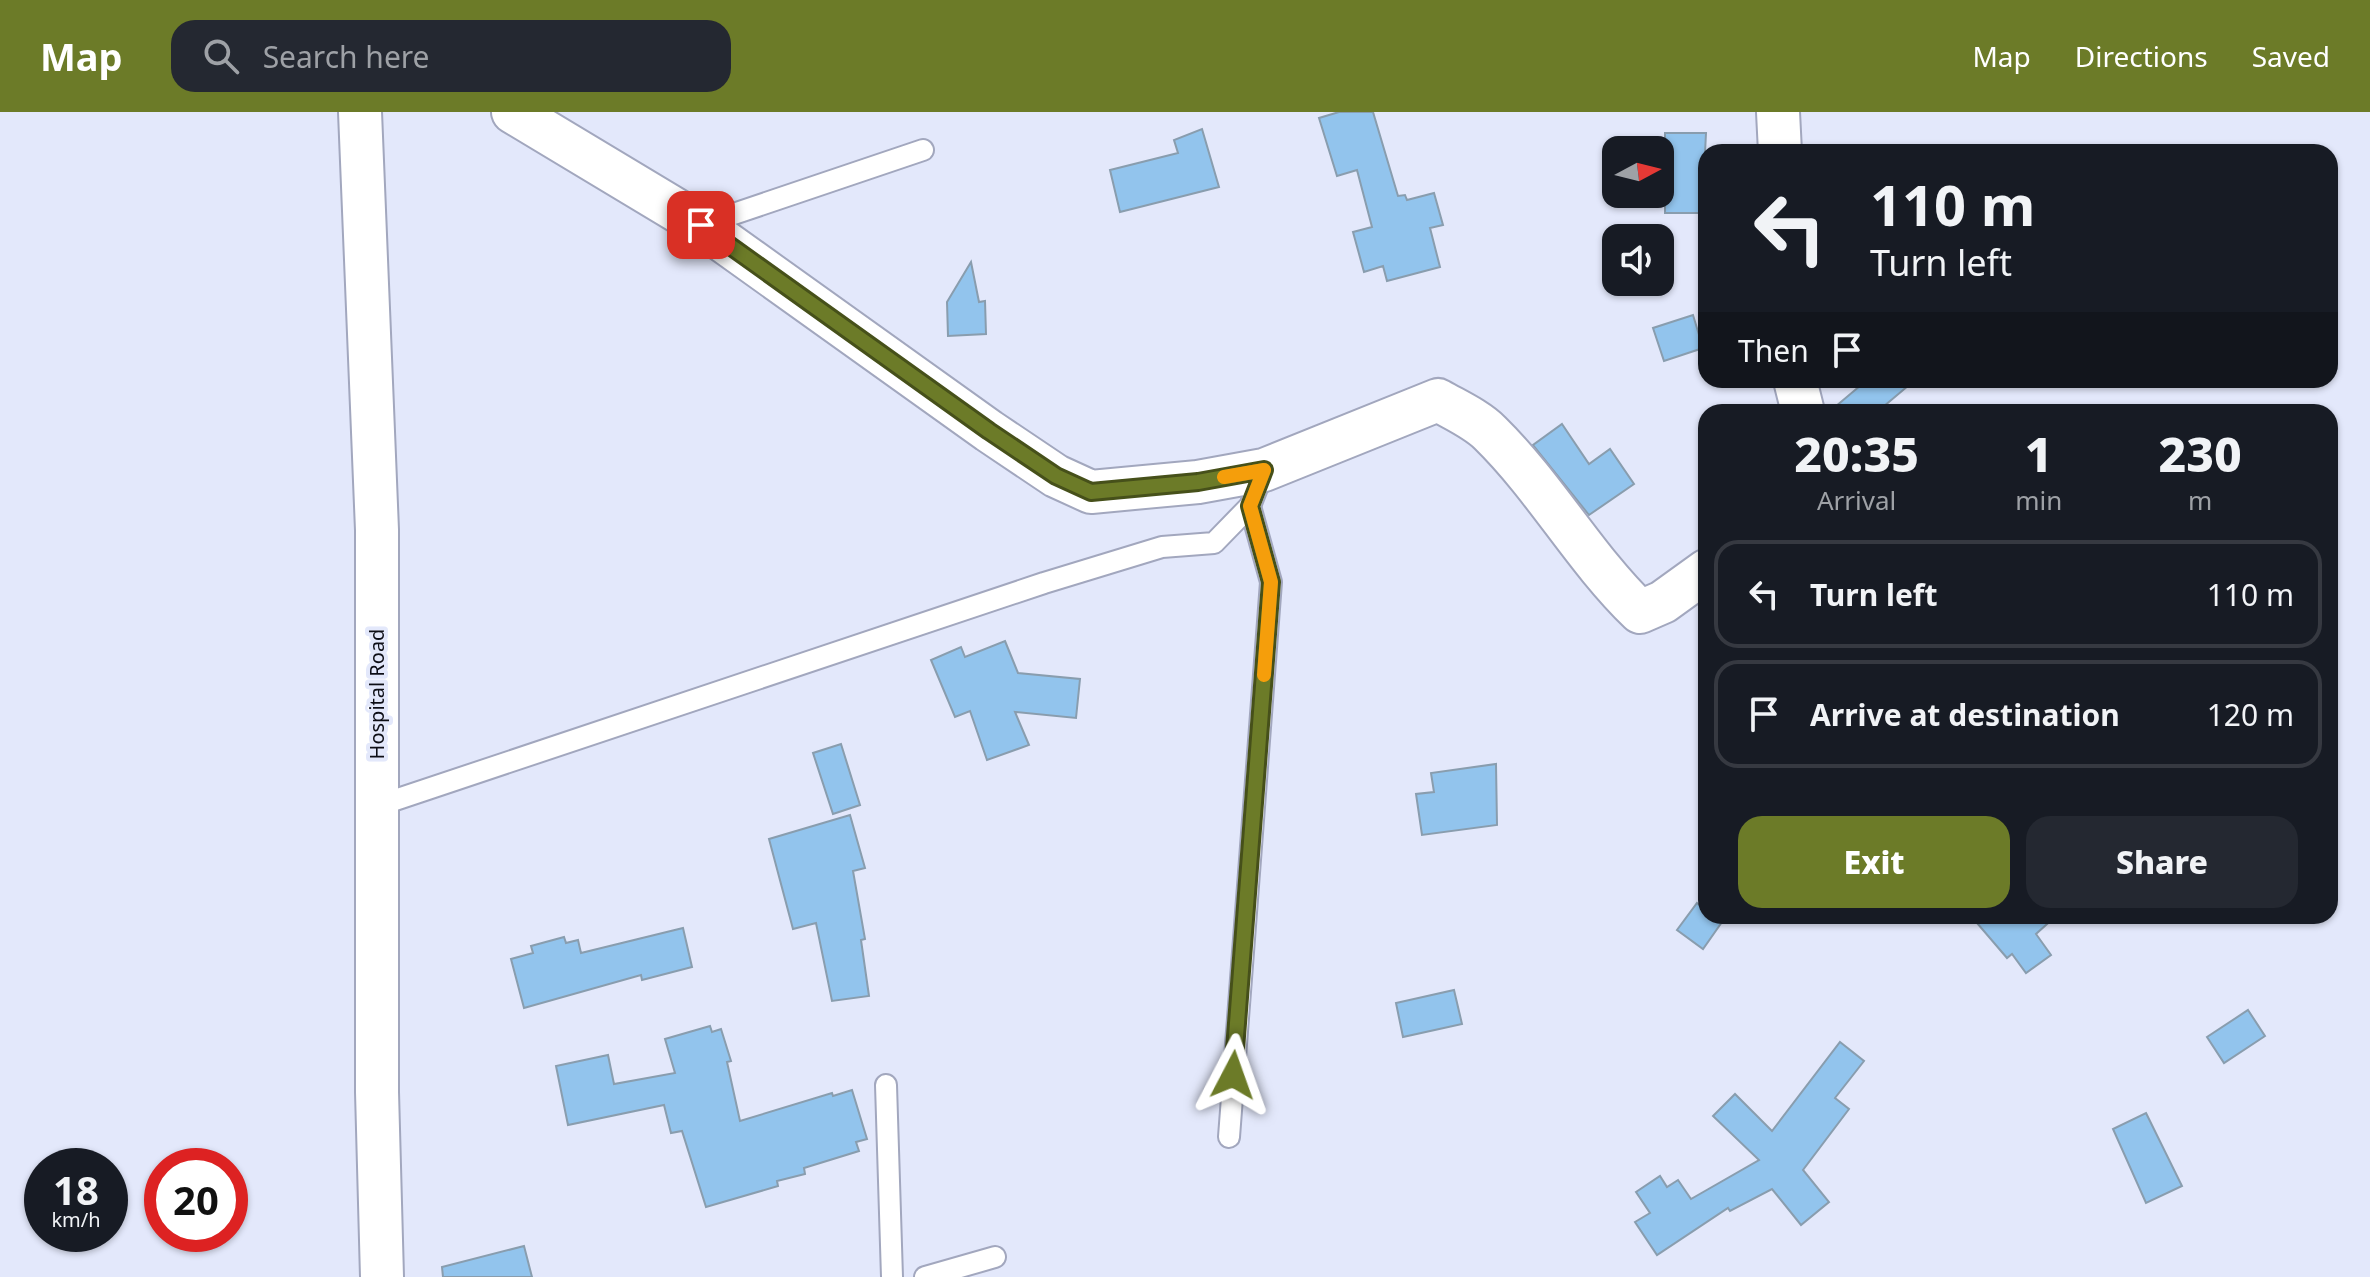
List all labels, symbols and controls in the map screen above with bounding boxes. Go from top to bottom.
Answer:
search box [171,20,731,92]
text: Map [40,30,123,82]
icon: search [199,34,243,78]
text: Search here [263,36,430,77]
text: Map [1972,37,2031,75]
text: Directions [2075,37,2208,75]
text: Saved [2252,37,2330,75]
north arrow [1602,136,1674,208]
map controls [1602,136,1674,296]
text: 110 m [1870,166,2035,242]
icon: left [1738,176,1842,280]
pin [667,191,735,259]
icon: arrive [679,203,723,247]
button: sound [1602,224,1674,296]
text: Turn left [1870,238,2012,287]
icon: arrive [1825,328,1869,372]
text: Then [1738,330,1809,371]
text: 20:35 [1794,421,1919,486]
text: 1 [2025,421,2053,486]
text: 230 [2159,421,2242,486]
text: Arrival [1817,482,1896,518]
text: min [2015,482,2062,518]
text: m [2188,482,2212,518]
icon: left [1742,572,1786,616]
text: Turn left [1810,574,1938,615]
text: 110 m [2207,574,2294,615]
street label: Hospital Road [363,629,390,759]
icon: arrive [1742,692,1786,736]
text: Arrive at destination [1810,694,2120,735]
text: 120 m [2207,694,2294,735]
button: Exit [1738,816,2010,908]
button: Share [2026,816,2298,908]
position arrow [1191,1033,1275,1117]
speed limit sign: 20 [144,1148,248,1252]
text: 18 [53,1162,99,1217]
text: km/h [51,1206,101,1233]

